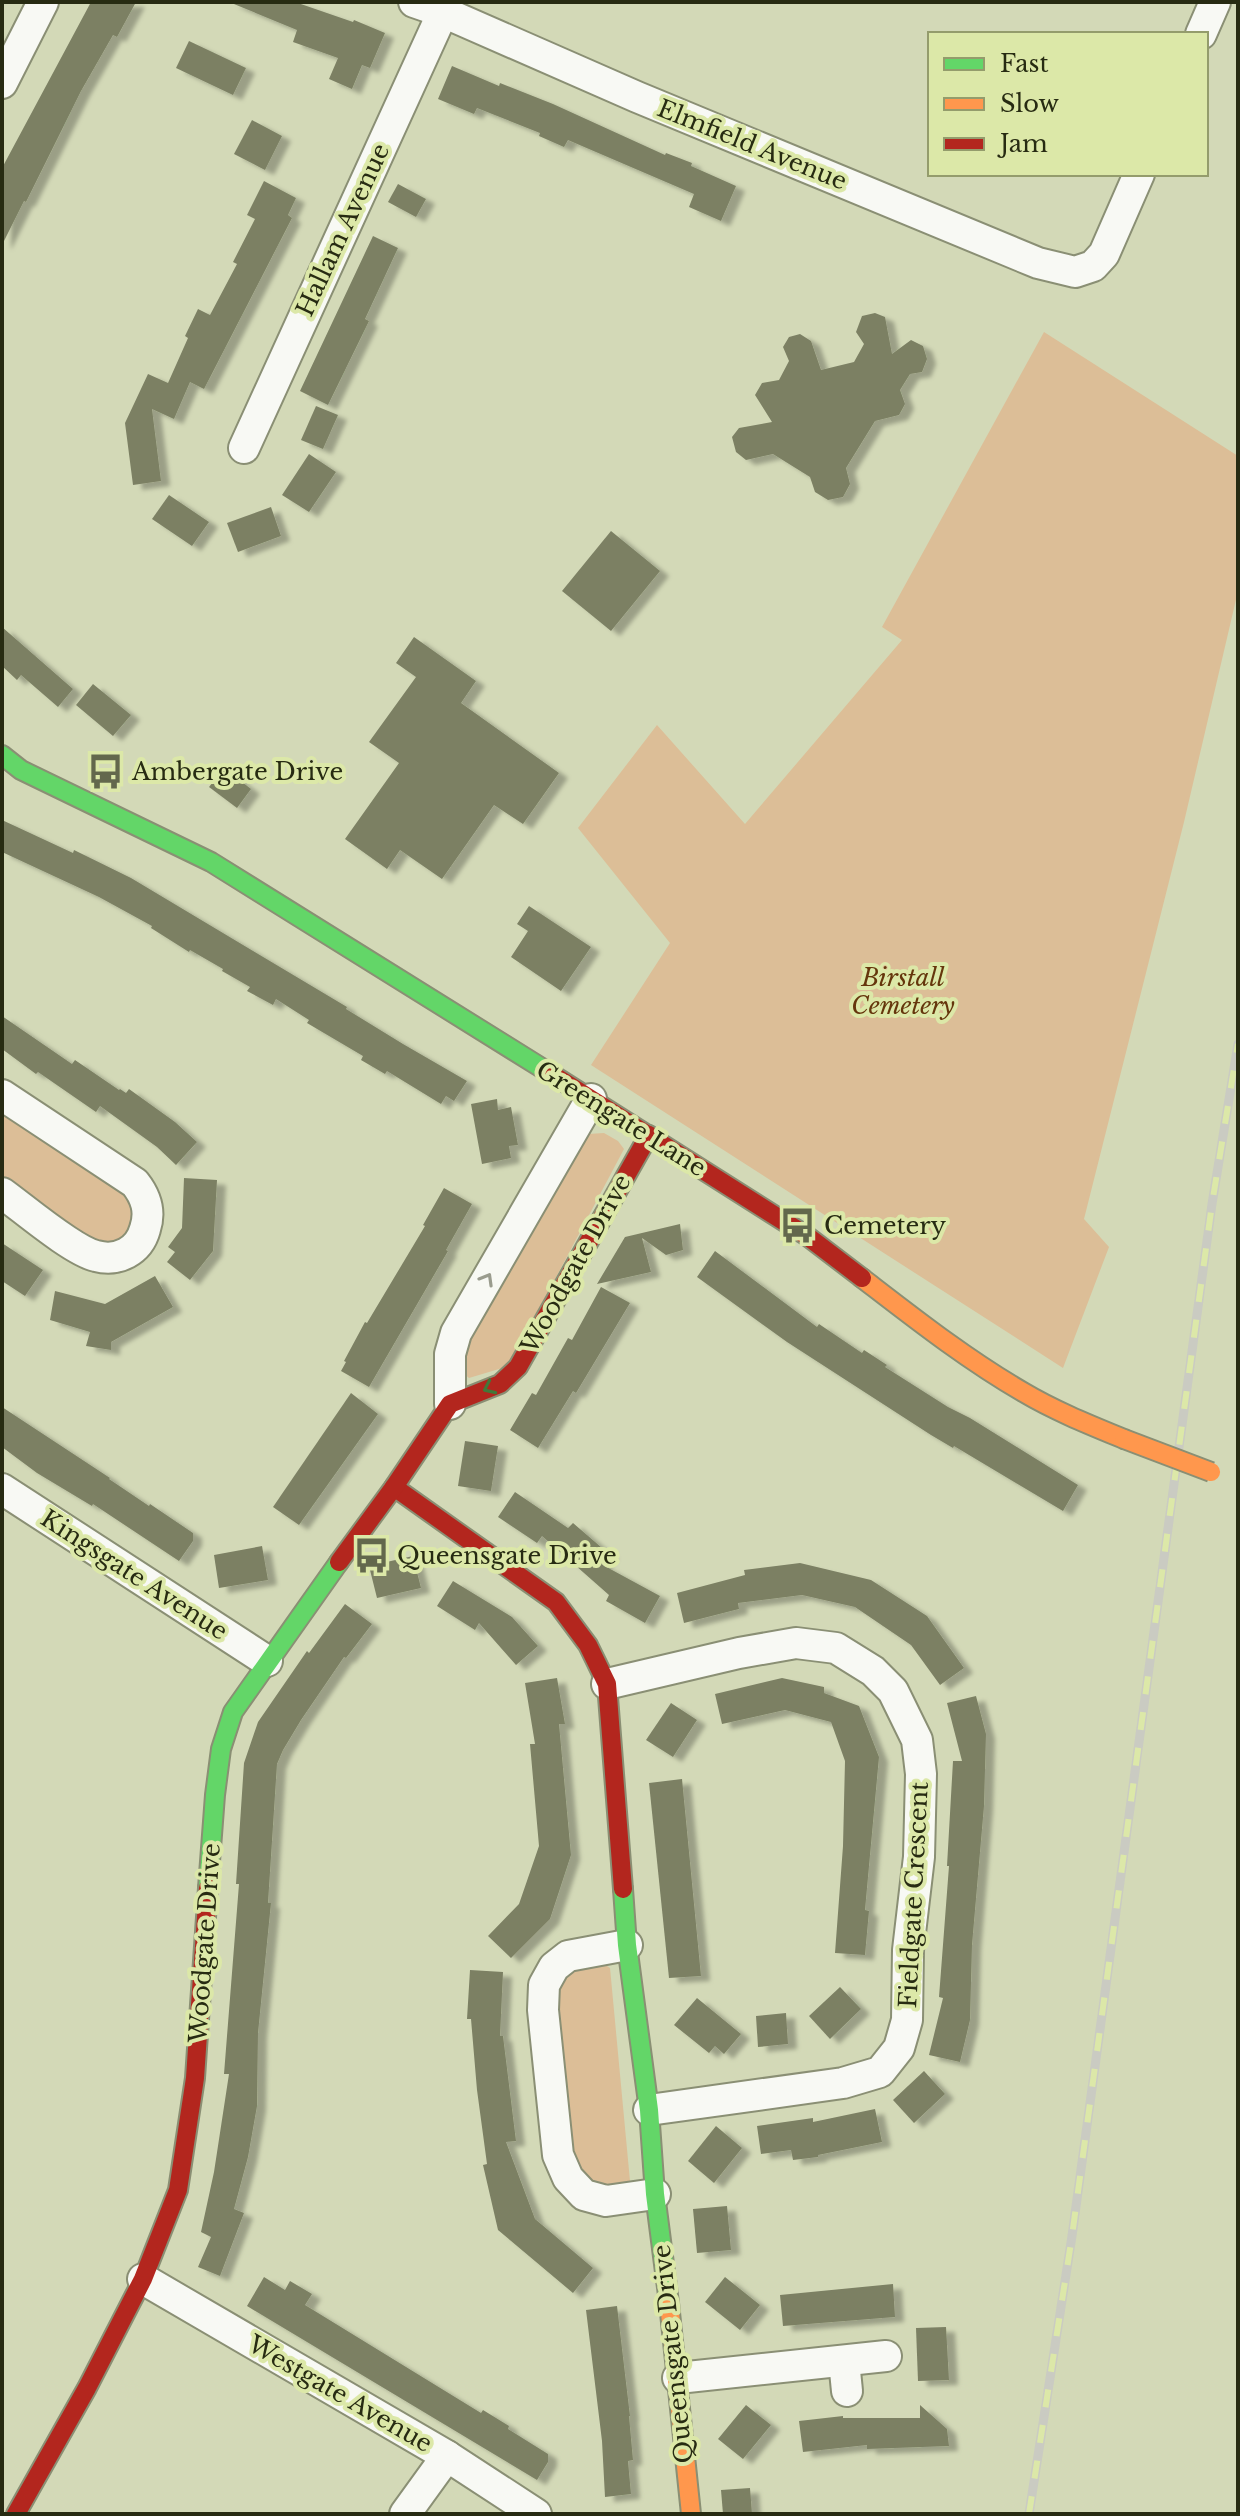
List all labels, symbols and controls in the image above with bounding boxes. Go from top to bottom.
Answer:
legend [928,32,1208,176]
text: Fast [1000,49,1048,78]
text: Slow [1000,89,1059,118]
street label: Elmfield Avenue [653,93,851,196]
text: Jam [997,129,1048,158]
street label: Hallam Avenue [290,139,395,321]
bus stop icon: Ambergate Drive [87,753,125,791]
place label: Ambergate Drive [131,757,343,786]
park label: Birstall Cemetery [851,963,955,1020]
street label: Greengate Lane [531,1055,711,1182]
street label: Woodgate Drive [514,1169,637,1359]
bus stop icon: Cemetery [779,1207,817,1245]
place label: Cemetery [824,1211,947,1240]
one-way arrow [477,1273,493,1288]
one-way arrow [483,1378,497,1394]
street label: Kingsgate Avenue [36,1503,233,1646]
bus stop icon: Queensgate Drive [352,1537,390,1575]
place label: Queensgate Drive [397,1541,617,1570]
street label: Fieldgate Crescent [893,1781,934,2009]
street label: Woodgate Drive [183,1842,226,2045]
street label: Queensgate Drive [647,2243,698,2465]
street label: Westgate Avenue [242,2329,438,2458]

